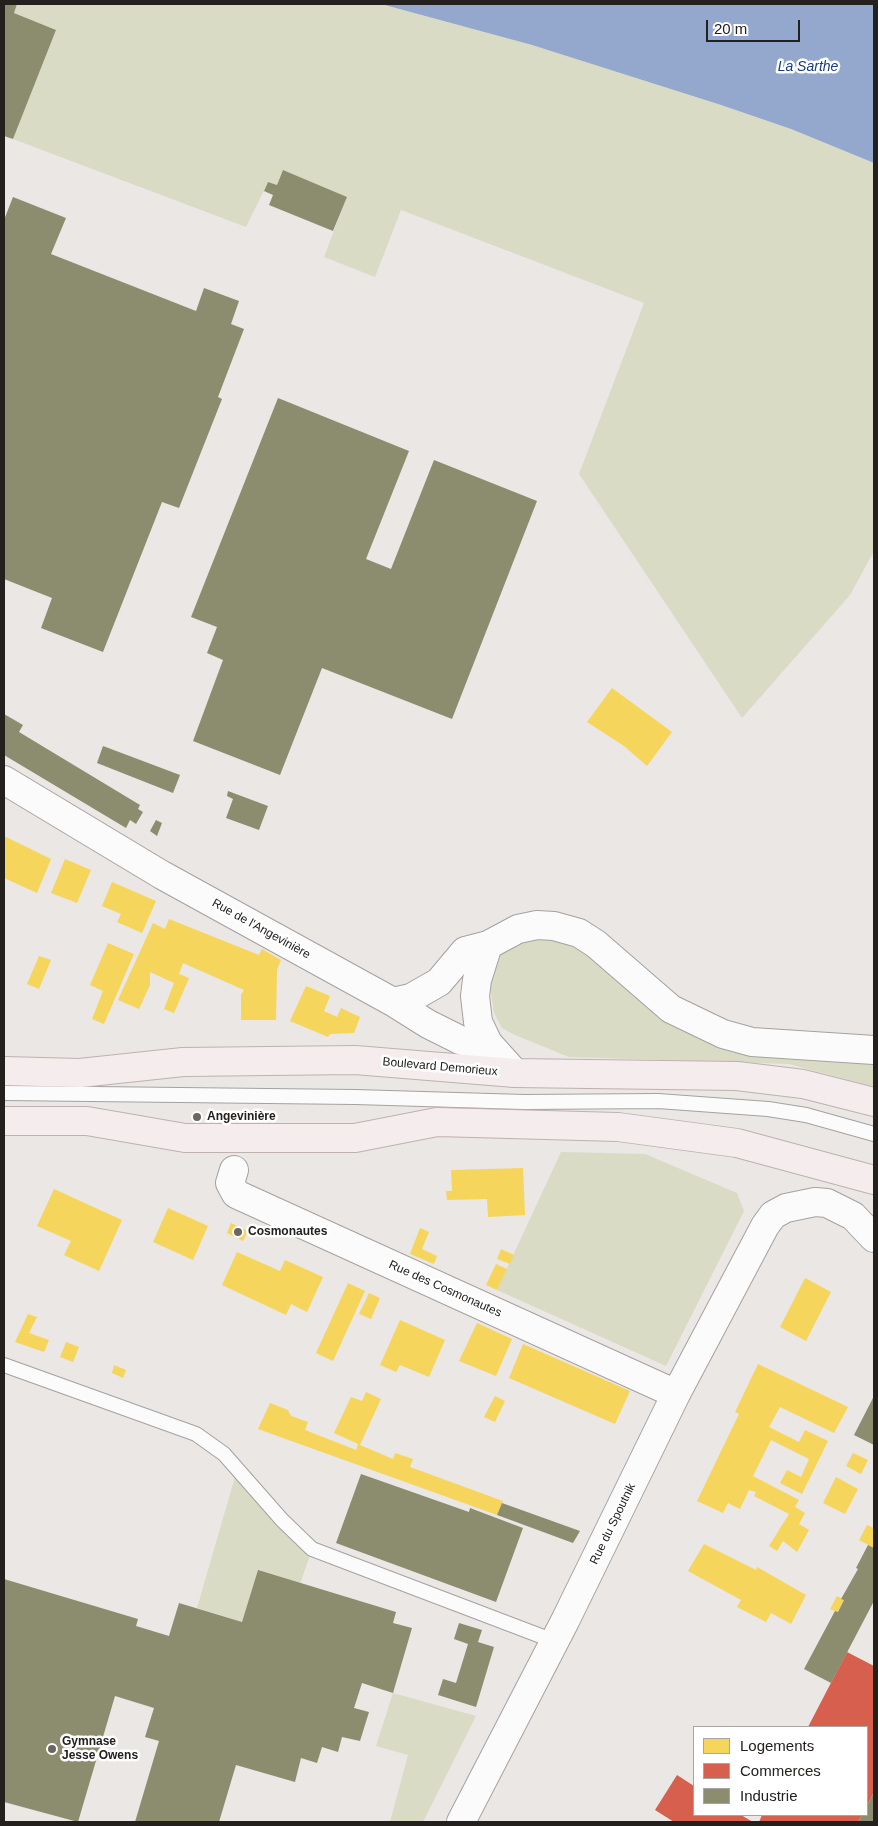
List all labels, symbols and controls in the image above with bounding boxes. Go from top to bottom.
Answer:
scale bar [708,10,802,42]
text: 20 m [714,20,747,37]
water label: La Sarthe [778,59,838,75]
street label: Rue de l'Angevinière [209,896,313,962]
street label: Boulevard Demorieux [382,1055,498,1079]
place label: Angevinière [207,1110,276,1124]
marker: Angevinière [191,1111,203,1123]
place label: Cosmonautes [248,1225,327,1239]
marker: Cosmonautes [232,1226,244,1238]
street label: Rue des Cosmonautes [386,1258,504,1320]
street label: Rue du Spoutnik [587,1481,639,1567]
legend [693,1726,868,1816]
place label: Gymnase Jesse Owens [62,1735,138,1763]
text: Logements [740,1737,814,1754]
marker: Gymnase Jesse Owens [46,1743,58,1755]
text: Commerces [740,1762,821,1779]
text: Industrie [740,1787,798,1804]

